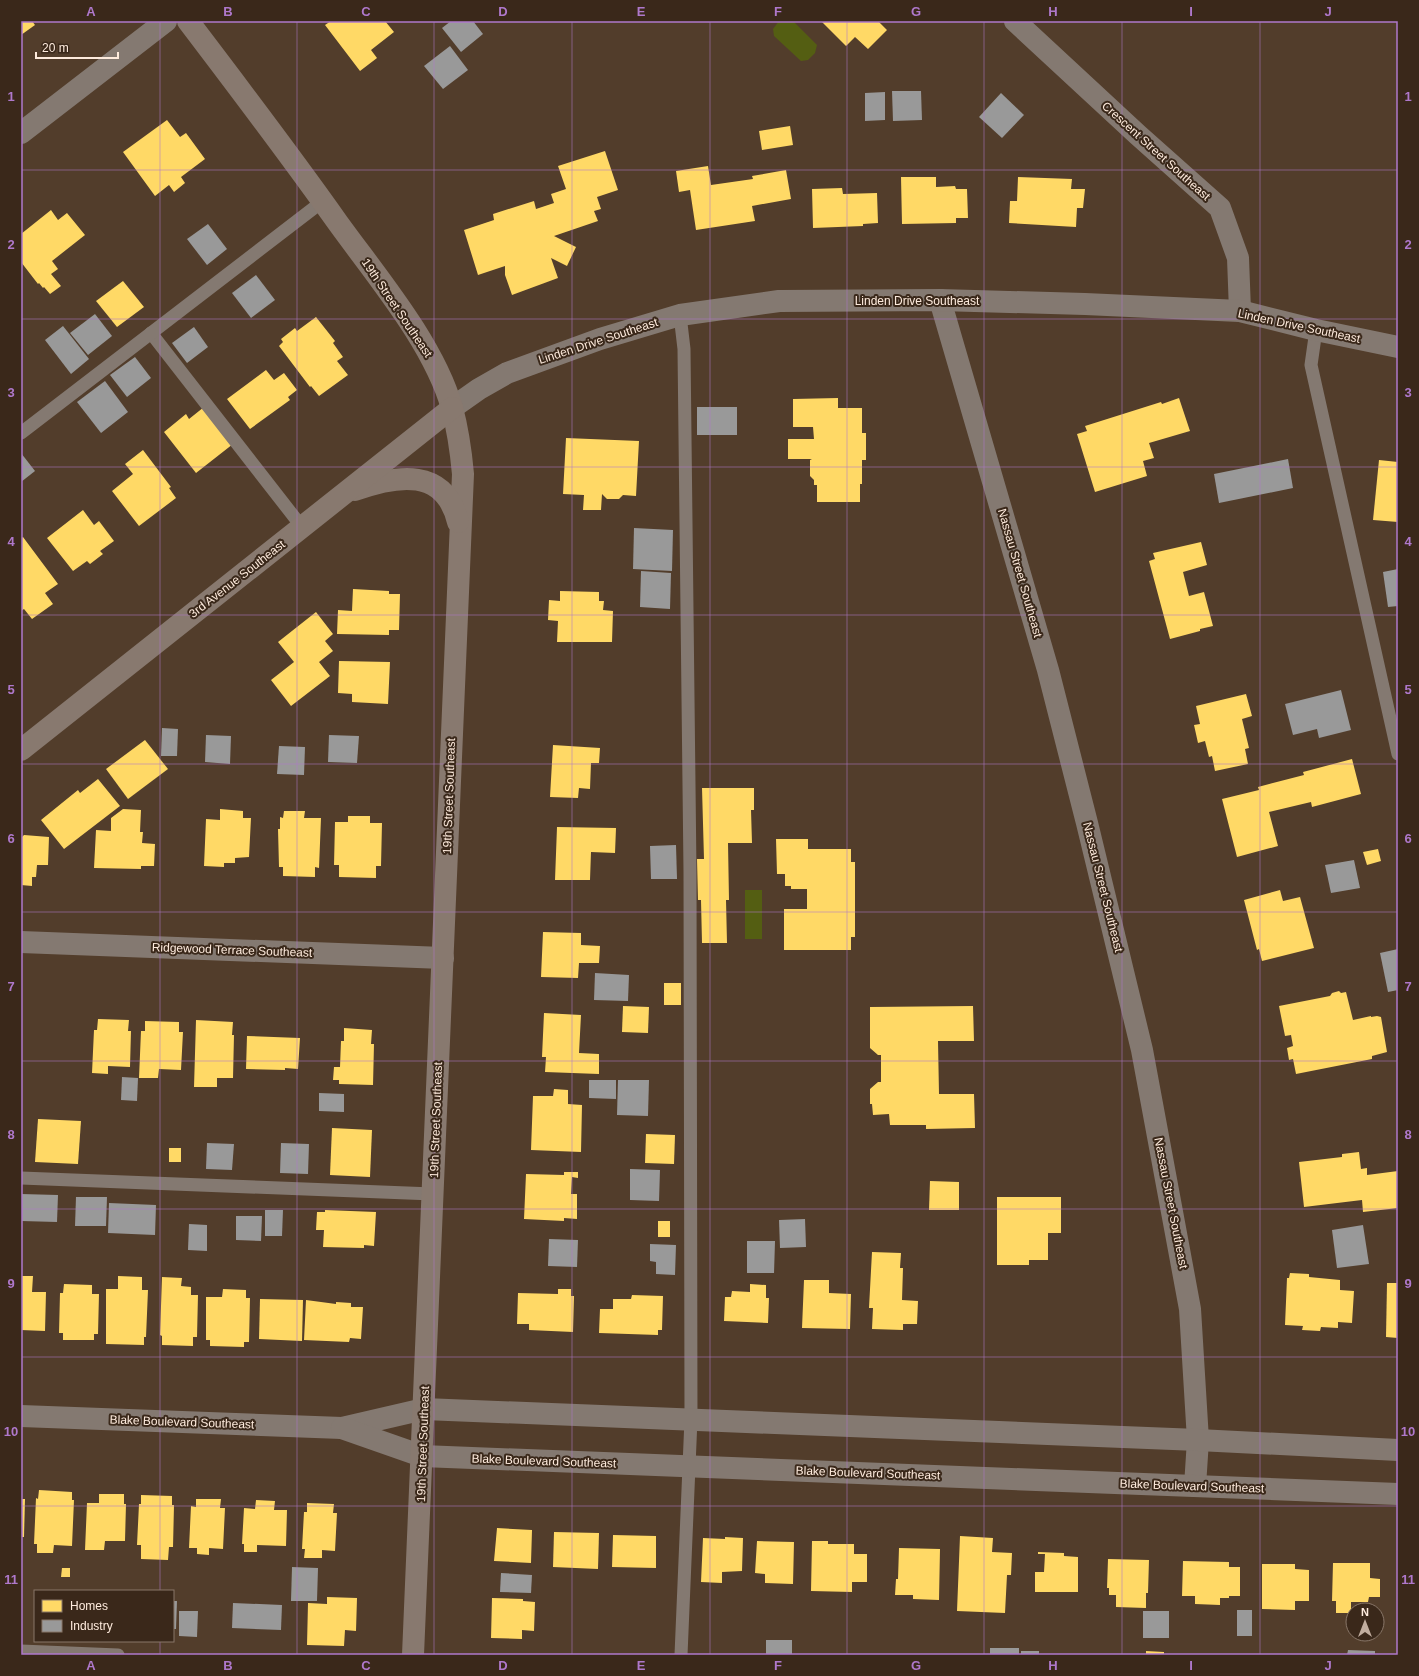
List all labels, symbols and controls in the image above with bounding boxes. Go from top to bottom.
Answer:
text: A [86,4,96,19]
text: B [223,4,233,19]
text: C [361,4,371,19]
text: D [498,4,508,19]
text: E [637,4,646,19]
text: F [774,4,782,19]
text: G [911,4,921,19]
text: H [1048,4,1058,19]
text: I [1189,4,1193,19]
text: J [1324,4,1332,19]
scale bar [36,34,118,60]
text: 20 m [42,41,69,55]
text: 1 [7,89,15,104]
text: 1 [1404,89,1412,104]
street label: Crescent Street Southeast [1099,99,1213,204]
text: 2 [7,237,15,252]
text: 2 [1404,237,1412,252]
street label: 19th Street Southeast [359,256,436,361]
street label: Linden Drive Southeast [855,294,980,308]
street label: Linden Drive Southeast [1237,306,1362,346]
street label: Linden Drive Southeast [537,315,660,367]
text: 3 [7,385,15,400]
text: 3 [1404,385,1412,400]
street label: Nassau Street Southeast [995,507,1045,640]
text: 4 [7,534,15,549]
text: 4 [1404,534,1412,549]
street label: 3rd Avenue Southeast [186,537,288,621]
text: 5 [7,682,15,697]
text: 5 [1404,682,1412,697]
street label: 19th Street Southeast [440,737,458,854]
street label: Nassau Street Southeast [1080,821,1126,954]
text: 6 [7,831,15,846]
text: 6 [1404,831,1412,846]
street label: Ridgewood Terrace Southeast [152,940,313,960]
text: 7 [7,979,15,994]
text: 7 [1404,979,1412,994]
street label: 19th Street Southeast [427,1061,445,1178]
text: 8 [7,1127,15,1142]
text: 8 [1404,1127,1412,1142]
street label: Nassau Street Southeast [1151,1136,1191,1270]
text: 9 [7,1276,15,1291]
text: 9 [1404,1276,1412,1291]
street label: 19th Street Southeast [414,1385,432,1502]
street label: Blake Boulevard Southeast [109,1412,255,1432]
text: 10 [4,1424,18,1439]
text: 10 [1401,1424,1415,1439]
street label: Blake Boulevard Southeast [471,1451,617,1471]
street label: Blake Boulevard Southeast [795,1463,941,1483]
street label: Blake Boulevard Southeast [1119,1476,1265,1496]
text: 11 [4,1572,18,1587]
text: 11 [1401,1572,1415,1587]
legend [34,1590,174,1642]
text: Homes [70,1599,108,1613]
north arrow [1345,1602,1385,1642]
text: N [1361,1606,1369,1618]
text: Industry [70,1619,113,1633]
text: A [86,1658,96,1673]
text: B [223,1658,233,1673]
text: C [361,1658,371,1673]
text: D [498,1658,508,1673]
text: E [637,1658,646,1673]
text: F [774,1658,782,1673]
text: G [911,1658,921,1673]
text: H [1048,1658,1058,1673]
text: I [1189,1658,1193,1673]
text: J [1324,1658,1332,1673]

